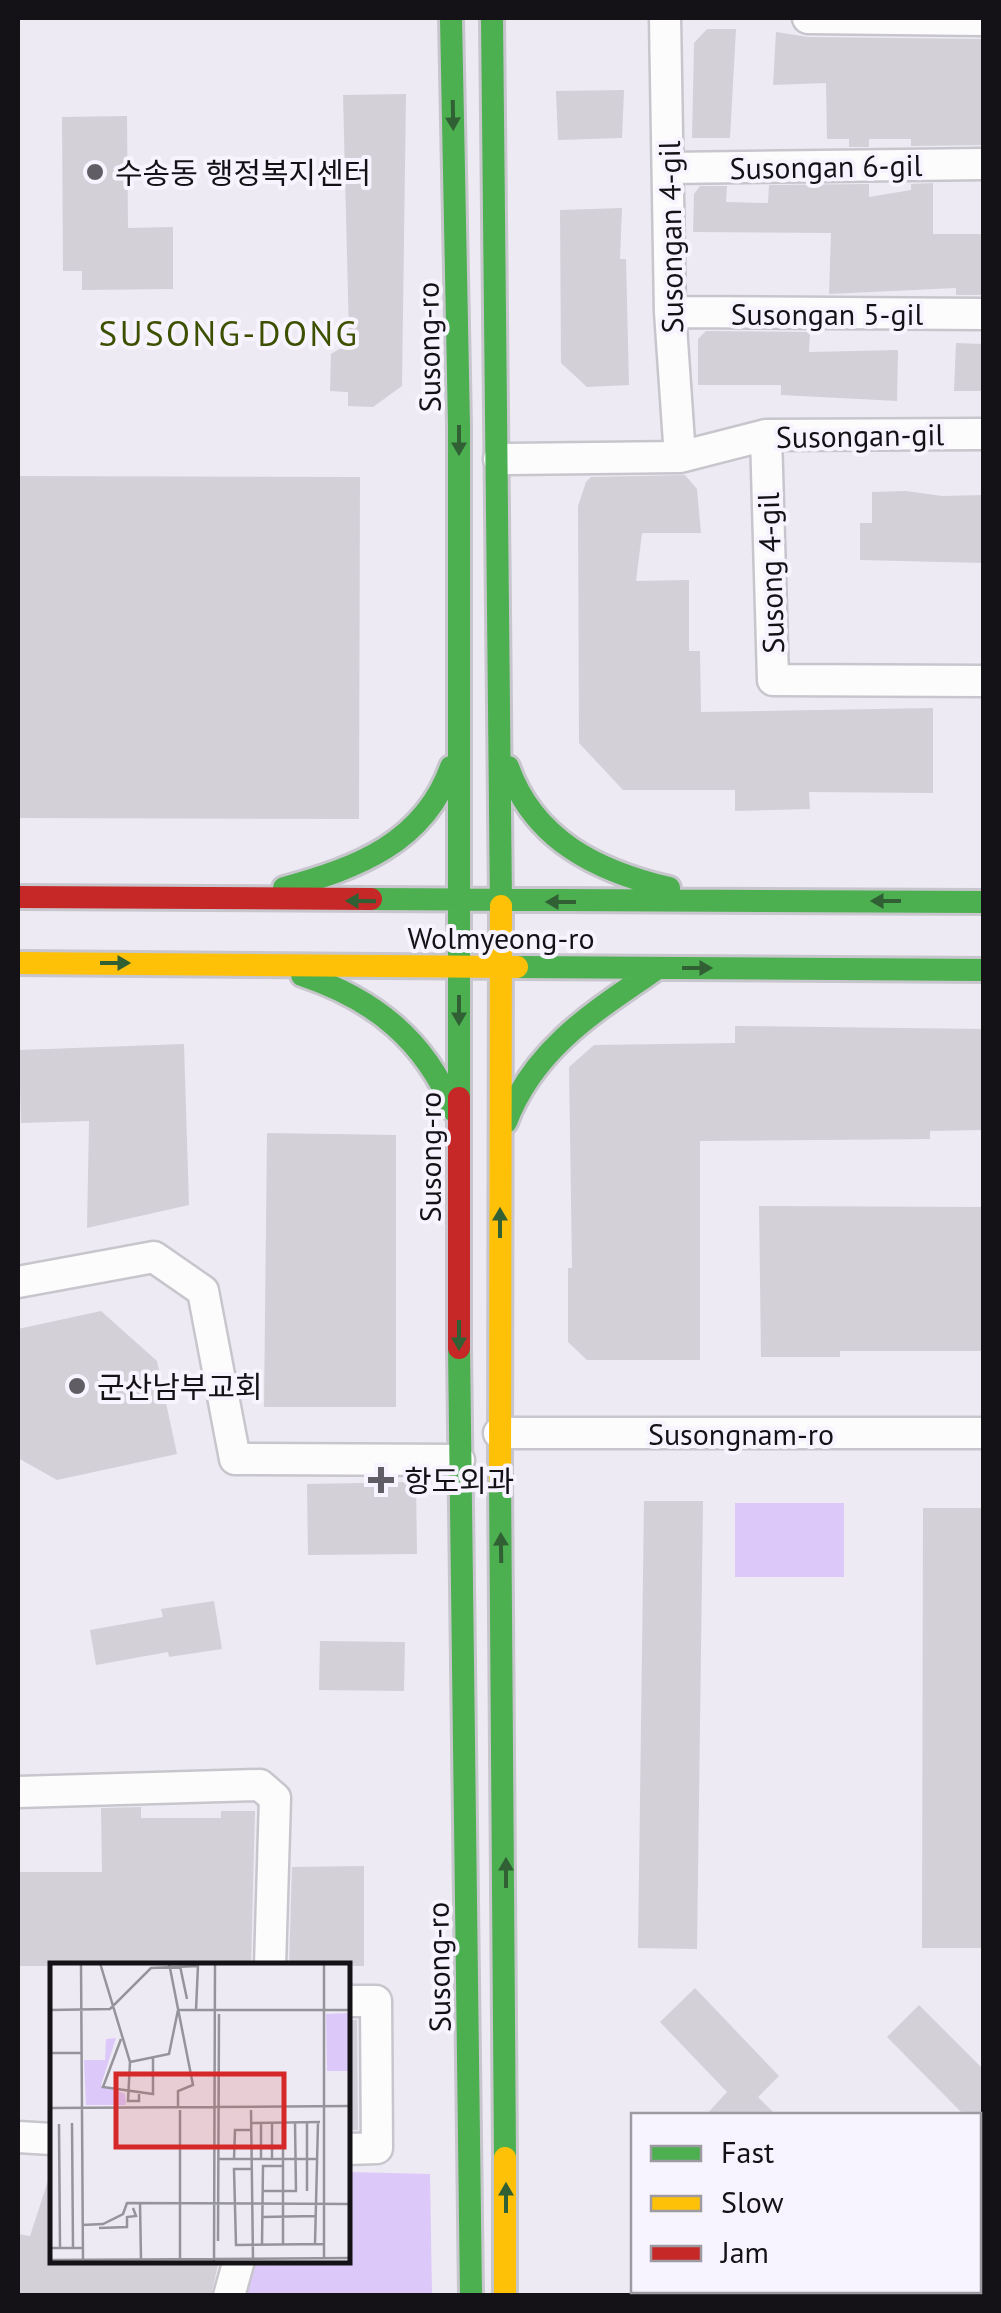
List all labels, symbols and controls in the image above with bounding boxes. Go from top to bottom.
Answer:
one-way arrow [445,99,461,131]
street label: Susongan 4-gil [649,140,691,334]
street label: Susongan 6-gil [729,145,923,187]
place label: 수송동 행정복지센터 [115,153,371,192]
marker: 수송동 행정복지센터 [84,161,106,183]
street label: Susong-ro [407,281,449,413]
street label: Susongan 5-gil [731,294,924,333]
district label: SUSONG-DONG [99,310,359,356]
street label: Susongan-gil [776,414,945,456]
one-way arrow [451,424,467,456]
street label: Susong 4-gil [748,491,792,654]
one-way arrow [345,893,377,909]
one-way arrow [870,893,902,909]
one-way arrow [545,894,577,910]
street label: Wolmyeong-ro [407,918,595,957]
one-way arrow [100,955,131,971]
one-way arrow [681,961,713,977]
one-way arrow [451,994,467,1026]
street label: Susong-ro [410,1092,449,1222]
one-way arrow [492,1207,508,1239]
one-way arrow [451,1319,467,1351]
place label: 군산남부교회 [97,1367,263,1406]
marker: 군산남부교회 [66,1375,88,1397]
street label: Susongnam-ro [648,1414,834,1453]
place label: 항도외과 [404,1461,514,1500]
marker: 항도외과 [368,1467,394,1493]
one-way arrow [493,1532,509,1564]
one-way arrow [498,1857,514,1889]
street label: Susong-ro [417,1901,459,2033]
inset map [50,1963,350,2263]
legend [631,2113,981,2293]
text: Fast [721,2132,774,2171]
one-way arrow [498,2182,514,2214]
text: Slow [721,2182,784,2221]
text: Jam [719,2232,769,2271]

